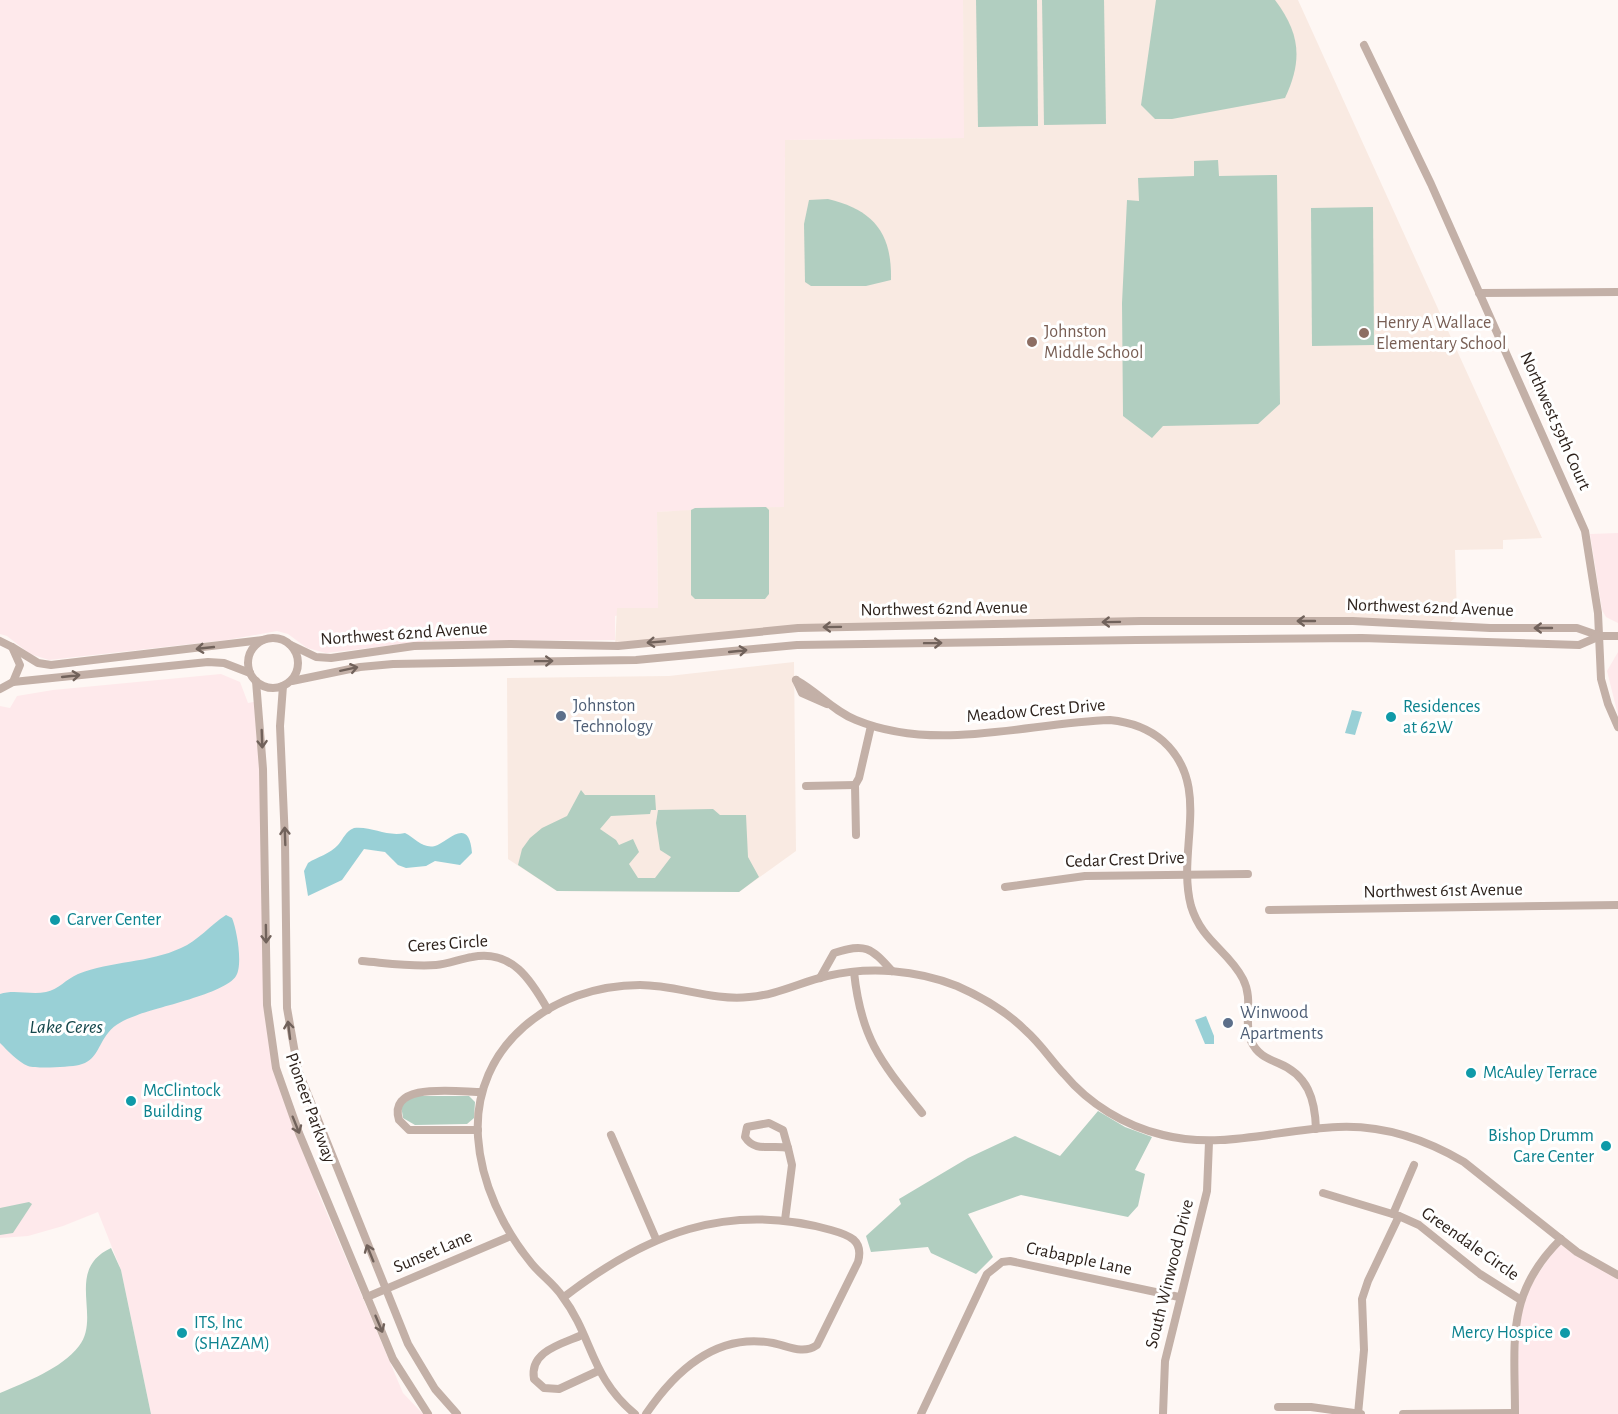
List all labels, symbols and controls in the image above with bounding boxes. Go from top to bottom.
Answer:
place label: Henry A Wallace Elementary School [1376,314,1507,353]
place label: Johnston Middle School [1044,323,1143,362]
marker: Henry A Wallace Elementary School [1357,326,1371,340]
marker: Johnston Middle School [1025,335,1039,349]
street label: Northwest 59th Court [1516,349,1594,493]
street label: Northwest 62nd Avenue [1346,596,1514,620]
street label: Northwest 62nd Avenue [860,599,1028,619]
one-way arrow [1296,615,1316,627]
one-way arrow [1101,616,1121,627]
street label: Northwest 62nd Avenue [320,619,488,649]
one-way arrow [822,622,842,633]
one-way arrow [1533,622,1553,634]
one-way arrow [646,637,666,648]
one-way arrow [922,637,942,649]
one-way arrow [196,643,216,654]
one-way arrow [728,645,748,656]
one-way arrow [533,655,553,667]
one-way arrow [339,663,358,674]
one-way arrow [60,671,80,682]
street label: Meadow Crest Drive [966,696,1106,726]
place label: Johnston Technology [573,697,653,736]
place label: Residences at 62W [1403,698,1480,737]
marker: Johnston Technology [554,709,568,723]
marker: Residences at 62W [1384,710,1398,724]
one-way arrow [257,729,268,749]
one-way arrow [279,826,290,846]
street label: Cedar Crest Drive [1065,849,1185,871]
street label: Northwest 61st Avenue [1363,881,1523,901]
place label: Carver Center [67,911,161,929]
marker: Carver Center [48,913,62,927]
one-way arrow [260,924,272,944]
street label: Ceres Circle [407,932,489,956]
place label: Winwood Apartments [1240,1004,1323,1043]
marker: Winwood Apartments [1221,1016,1235,1030]
water label: Lake Ceres [29,1017,103,1037]
one-way arrow [284,1021,295,1041]
street label: Pioneer Parkway [282,1051,338,1166]
place label: McAuley Terrace [1483,1064,1597,1082]
marker: McAuley Terrace [1464,1066,1478,1080]
place label: McClintock Building [143,1082,221,1121]
marker: McClintock Building [124,1094,138,1108]
one-way arrow [291,1115,302,1134]
place label: Bishop Drumm Care Center [1488,1127,1594,1166]
marker: Bishop Drumm Care Center [1599,1139,1613,1153]
street label: South Winwood Drive [1143,1198,1197,1350]
street label: Greendale Circle [1418,1204,1522,1284]
street label: Sunset Lane [391,1227,475,1277]
street label: Crabapple Lane [1024,1239,1134,1279]
one-way arrow [364,1244,375,1262]
place label: ITS, Inc (SHAZAM) [194,1314,270,1353]
one-way arrow [374,1315,385,1333]
place label: Mercy Hospice [1451,1324,1553,1342]
marker: ITS, Inc (SHAZAM) [175,1326,189,1340]
marker: Mercy Hospice [1558,1326,1572,1340]

